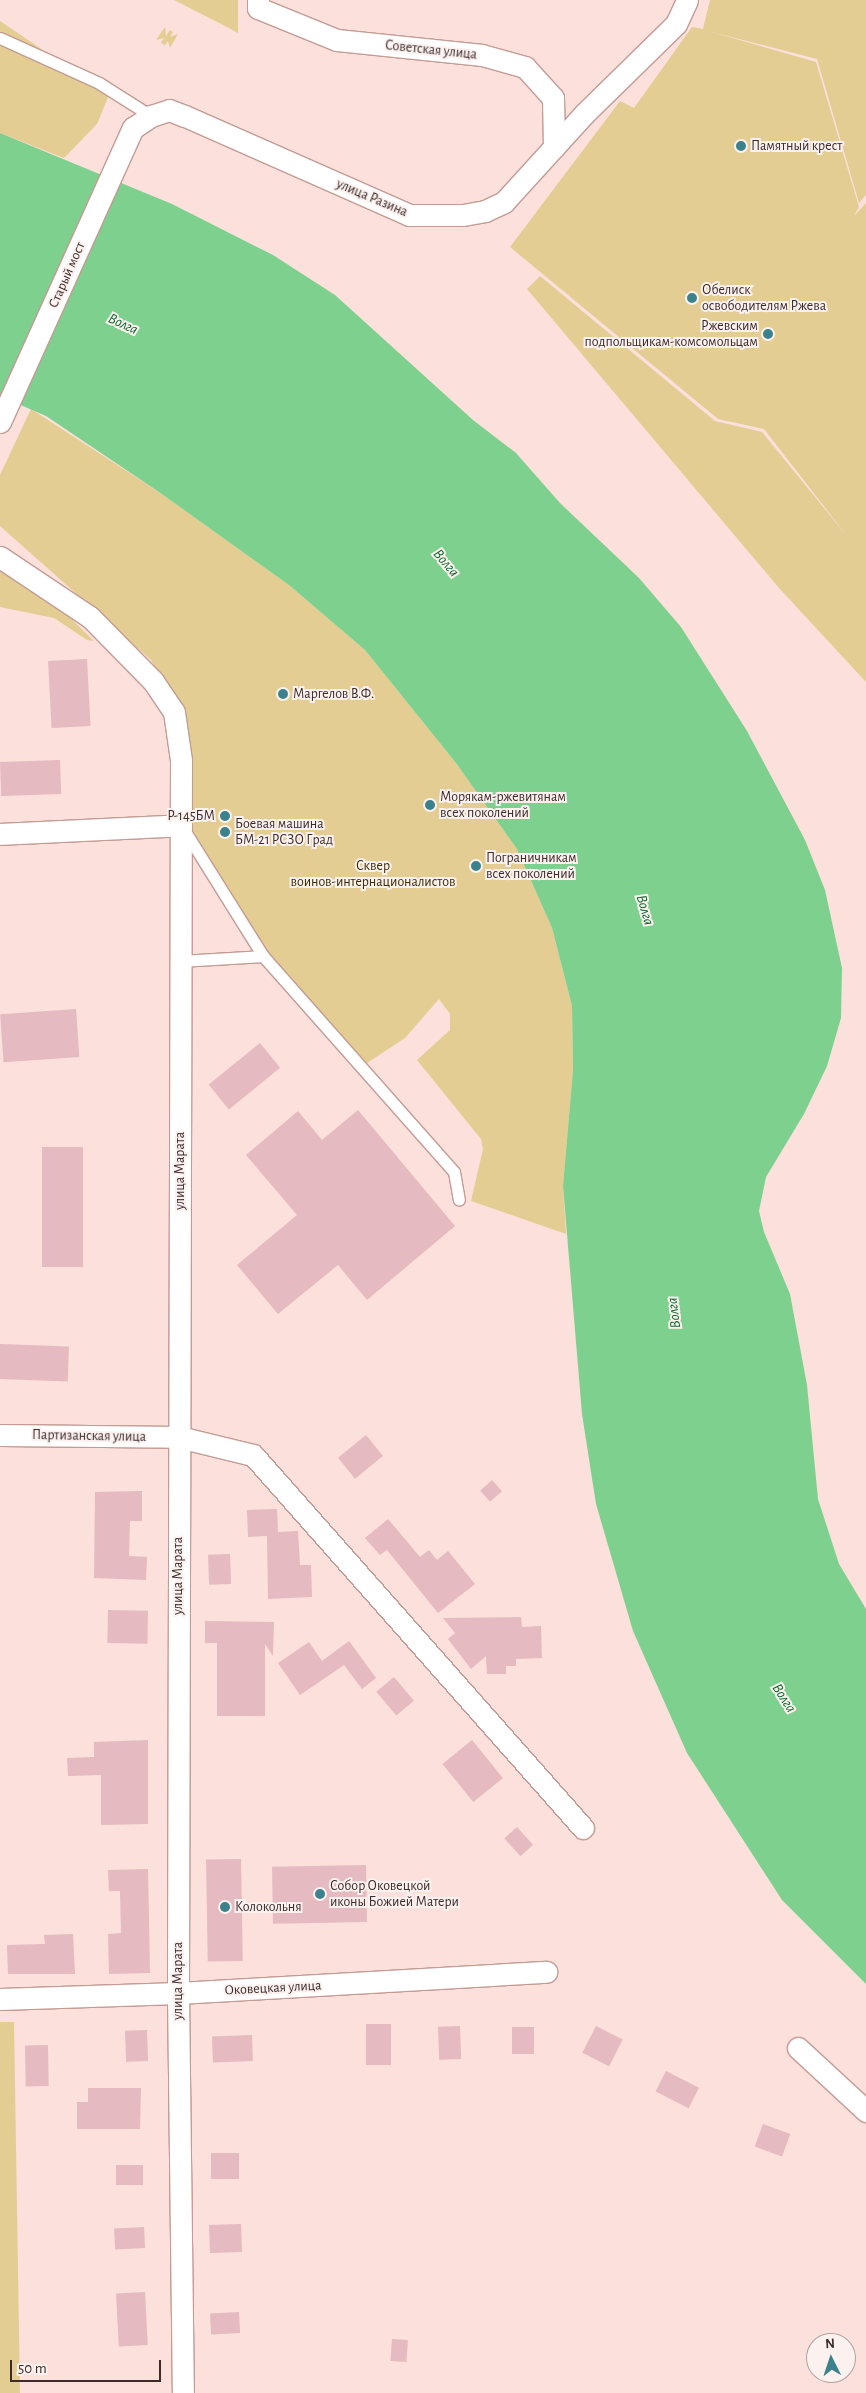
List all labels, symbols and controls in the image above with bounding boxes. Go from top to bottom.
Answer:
street label: Советская улица [384,37,478,63]
place label: Памятный крест [751,138,842,154]
marker: Памятный крест [735,140,747,152]
street label: улица Разина [334,175,410,221]
street label: Старый мост [45,239,89,311]
place label: Обелиск освободителям Ржева [702,282,826,314]
marker: Обелиск освободителям Ржева [686,292,698,304]
water label: Волга [105,309,141,339]
place label: Ржевским подпольщикам-комсомольцам [585,318,758,351]
marker: Ржевским подпольщикам-комсомольцам [762,328,774,340]
water label: Волга [429,545,463,581]
place label: Маргелов В.Ф. [293,686,374,702]
marker: Маргелов В.Ф. [277,688,289,700]
place label: Морякам-ржевитянам всех поколений [440,789,566,822]
marker: Морякам-ржевитянам всех поколений [424,799,436,811]
place label: Р-145БМ [167,808,215,824]
marker: Р-145БМ [219,810,231,822]
place label: Боевая машина БМ-21 РСЗО Град [235,816,333,849]
marker: Боевая машина БМ-21 РСЗО Град [219,826,231,838]
place label: Пограничникам всех поколений [486,850,577,882]
park label: Сквер воинов-интернационалистов [291,858,455,890]
marker: Пограничникам всех поколений [470,860,482,872]
water label: Волга [632,893,658,927]
street label: улица Марата [172,1132,188,1210]
water label: Волга [663,1297,685,1329]
street label: Партизанская улица [32,1427,146,1445]
street label: улица Марата [170,1537,186,1615]
water label: Волга [768,1680,800,1716]
place label: Собор Оковецкой иконы Божией Матери [330,1878,459,1910]
marker: Собор Оковецкой иконы Божией Матери [314,1888,326,1900]
place label: Колокольня [235,1899,302,1915]
marker: Колокольня [219,1901,231,1913]
street label: улица Марата [170,1942,186,2020]
street label: Оковецкая улица [224,1977,322,1999]
north arrow [806,2333,856,2383]
text: N [825,2337,835,2351]
scale bar [12,2350,164,2382]
text: 50 m [18,2361,47,2376]

